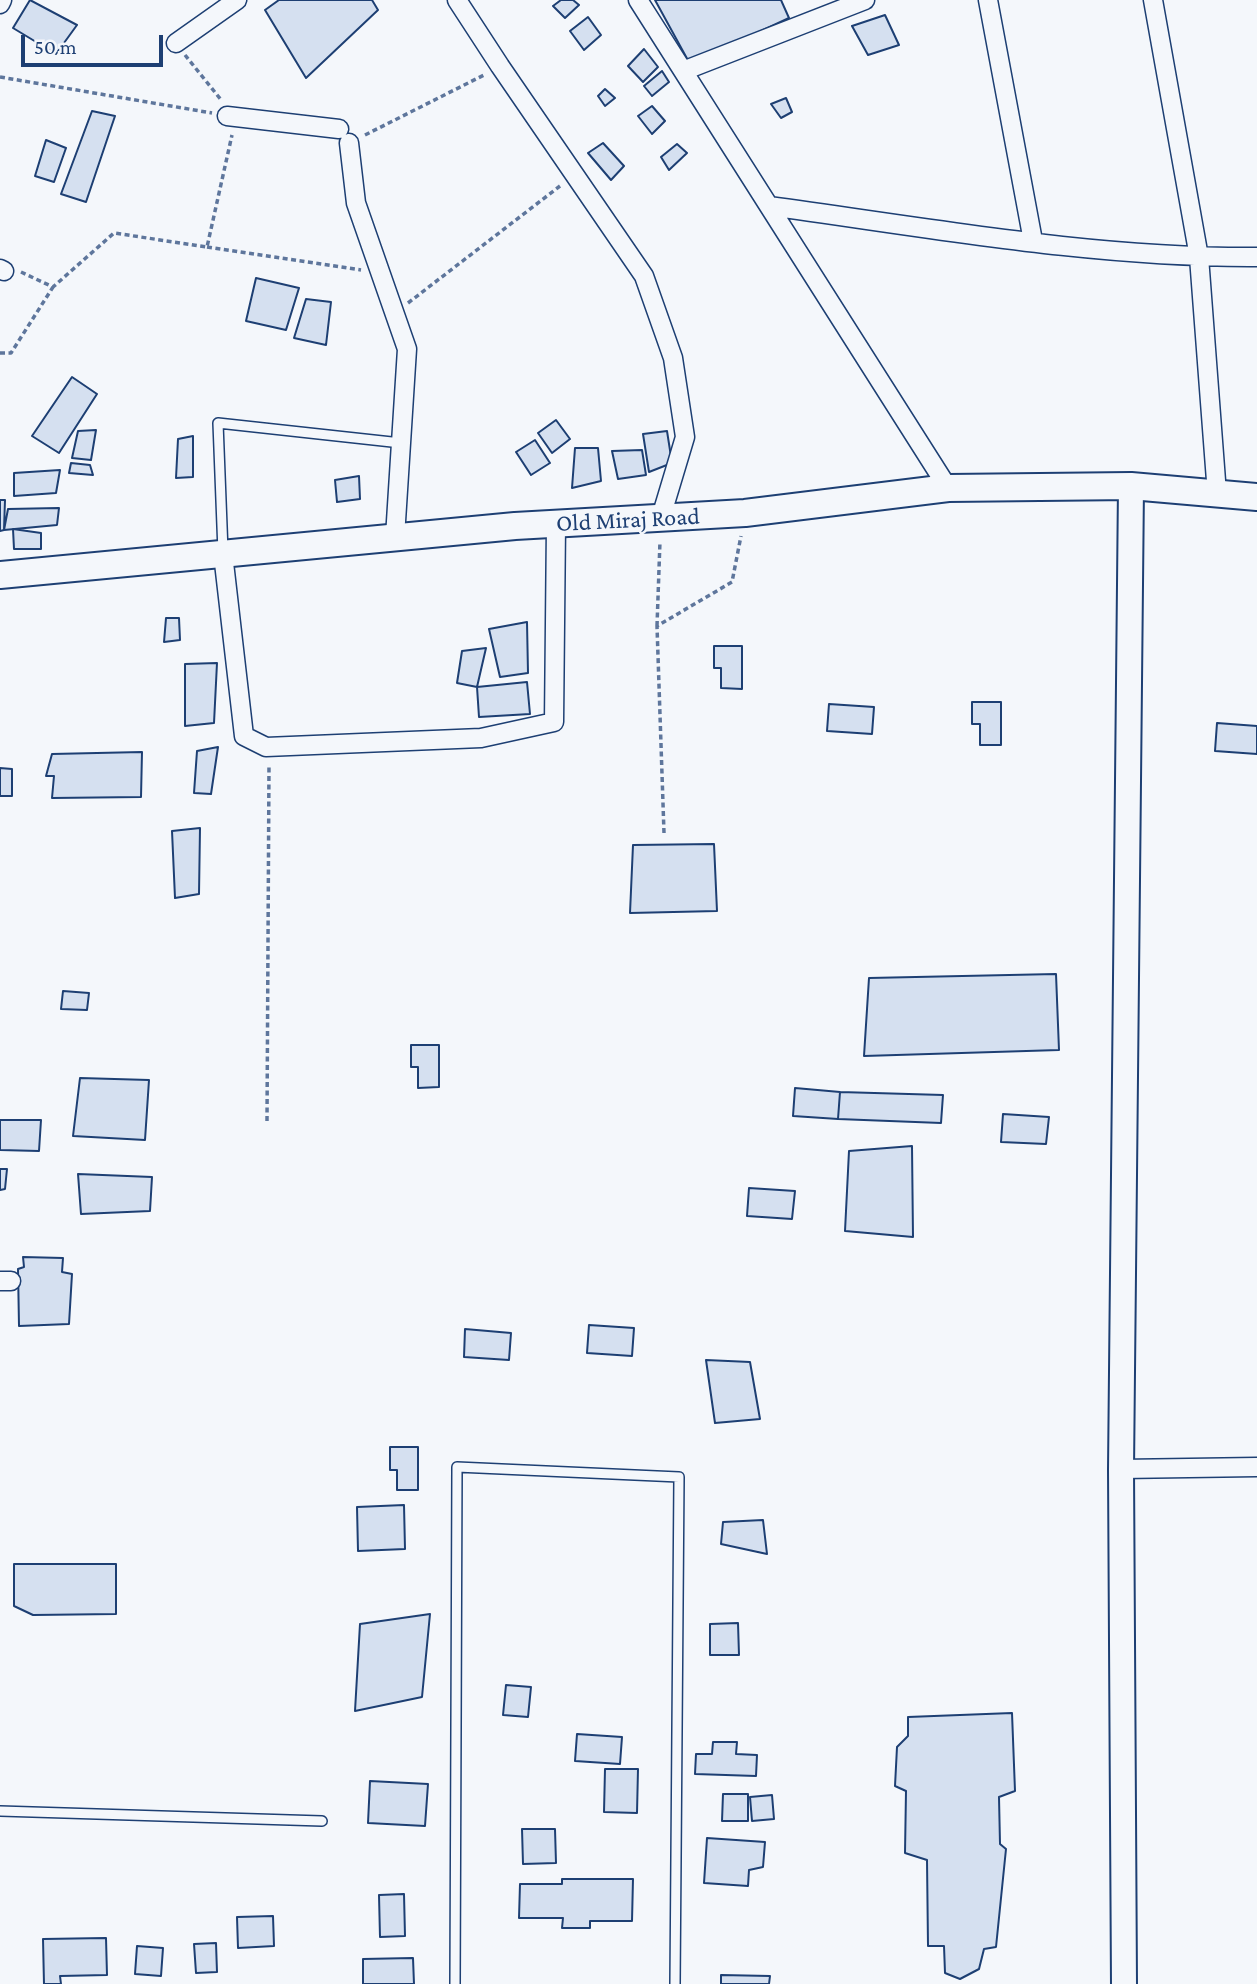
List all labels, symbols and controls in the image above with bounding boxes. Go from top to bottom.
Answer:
scale bar [24,21,166,65]
text: 50 m [34,35,77,59]
street label: Old Miraj Road [555,502,701,538]

